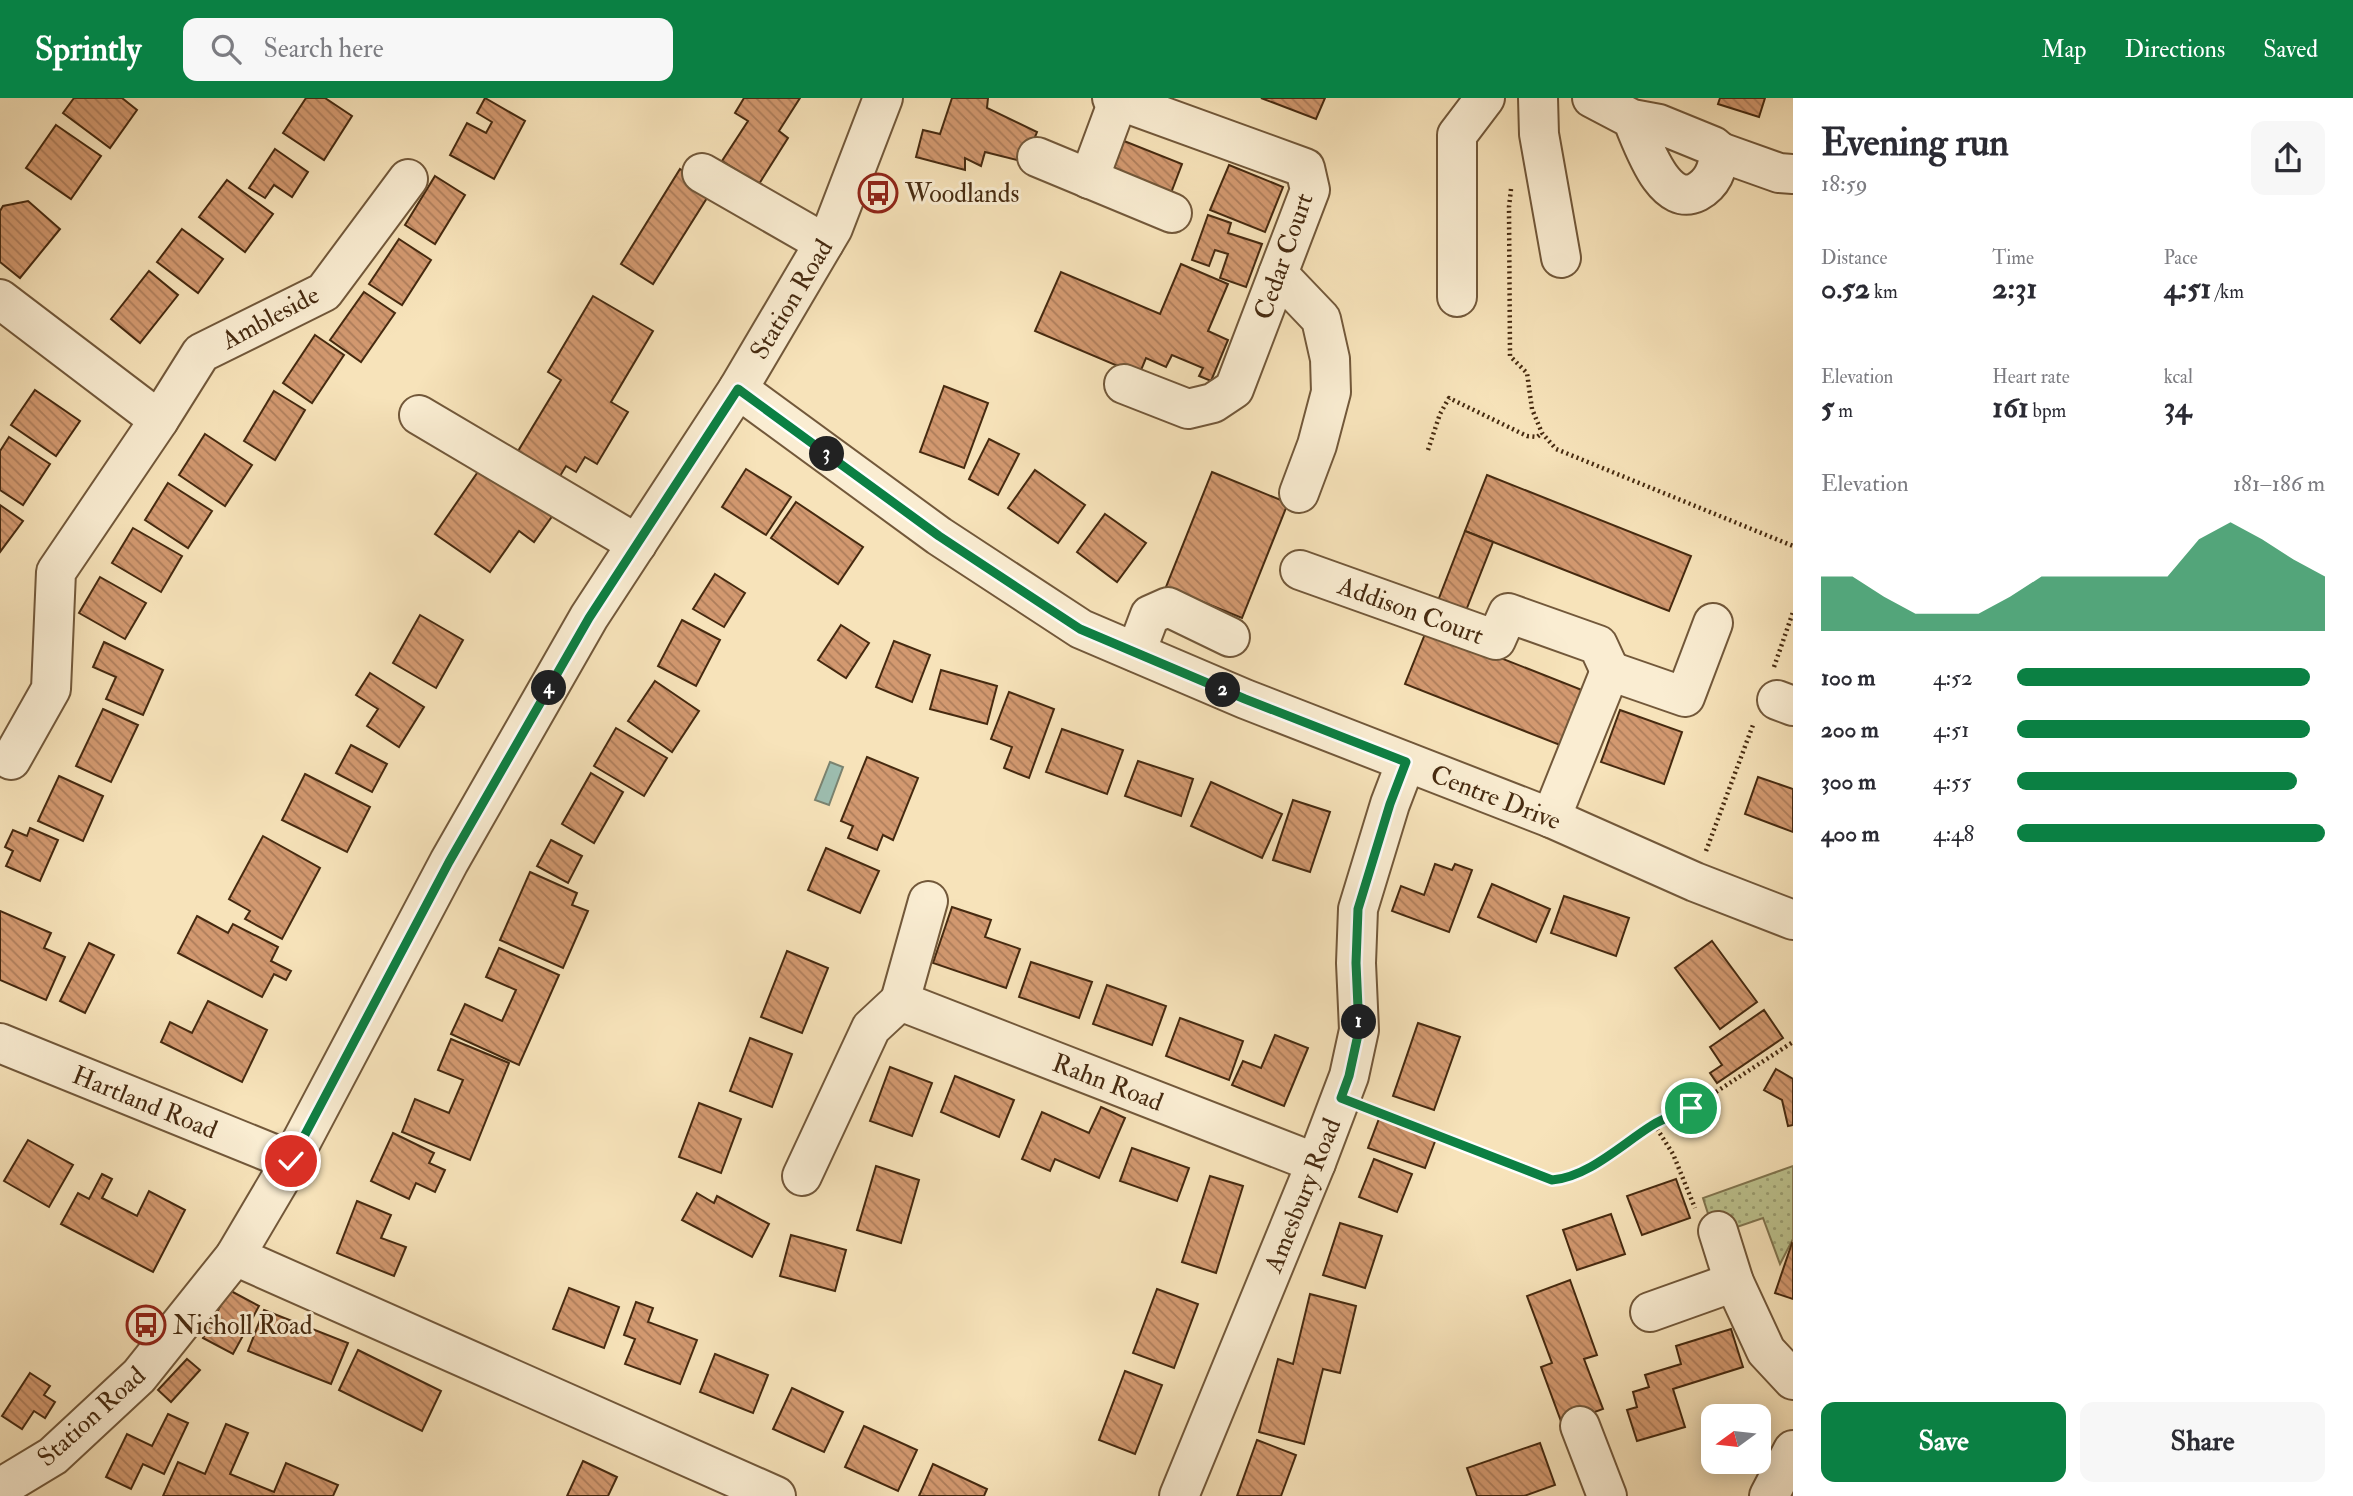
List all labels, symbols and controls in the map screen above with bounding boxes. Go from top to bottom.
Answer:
search box [183,18,673,81]
text: Sprintly [35,29,141,70]
icon: search [207,30,245,68]
text: Search here [263,33,384,65]
text: Map [2041,34,2086,65]
text: Directions [2124,34,2225,65]
text: Saved [2263,34,2318,65]
text: Evening run [1821,119,2009,167]
button: share [2251,121,2325,195]
text: 18:59 [1821,169,1868,198]
bus stop icon: Woodlands [857,172,899,214]
place label: Woodlands [904,178,1019,210]
street label: Cedar Court [1247,189,1321,324]
street label: Station Road [743,233,840,365]
text: Distance [1821,246,1887,270]
text: Time [1992,246,2034,270]
text: Pace [2164,246,2198,270]
text: 0.52 [1821,270,1870,307]
text: 2:31 [1992,270,2037,307]
text: 4:51 [2164,270,2211,307]
street label: Ambleside [215,279,325,357]
text: km [1870,280,1898,304]
text: /km [2211,280,2244,304]
text: Elevation [1821,365,1893,389]
text: Heart rate [1992,365,2070,389]
text: kcal [2164,365,2193,389]
text: 5 [1821,389,1834,426]
text: 161 [1992,389,2029,426]
text: 34 [2164,389,2191,426]
text: m [1834,399,1853,423]
text: bpm [2029,399,2066,423]
pin: 3 [810,436,844,472]
text: 3 [823,441,830,465]
text: Elevation [1821,469,1909,498]
text: 181–186 m [2233,469,2325,498]
street label: Addison Court [1333,569,1488,652]
text: 100 m [1821,663,1875,692]
text: 4:52 [1933,663,1973,692]
pin: 4 [532,670,566,706]
pin: 2 [1206,672,1240,708]
text: 4 [543,675,554,699]
text: 2 [1218,677,1227,701]
text: 200 m [1821,715,1879,744]
text: 4:51 [1933,715,1969,744]
street label: Centre Drive [1426,758,1565,837]
text: 300 m [1821,767,1876,796]
text: 4:55 [1933,767,1971,796]
text: 400 m [1821,819,1880,848]
text: 4:48 [1933,819,1974,848]
pin: 1 [1342,1004,1376,1040]
text: 1 [1355,1009,1362,1033]
street label: Rahn Road [1048,1047,1168,1119]
street label: Hartland Road [68,1059,222,1147]
pin [1661,1078,1721,1138]
icon: arrive [1672,1089,1710,1127]
street label: Amesbury Road [1257,1113,1348,1278]
pin [261,1131,321,1191]
icon: check [272,1142,310,1180]
bus stop icon: Nicholl Road [125,1304,167,1346]
place label: Nicholl Road [173,1310,313,1342]
street label: Station Road [31,1360,153,1474]
button: Save [1821,1402,2066,1482]
button: Share [2080,1402,2325,1482]
north arrow [1701,1404,1771,1474]
map controls [1701,1404,1771,1474]

